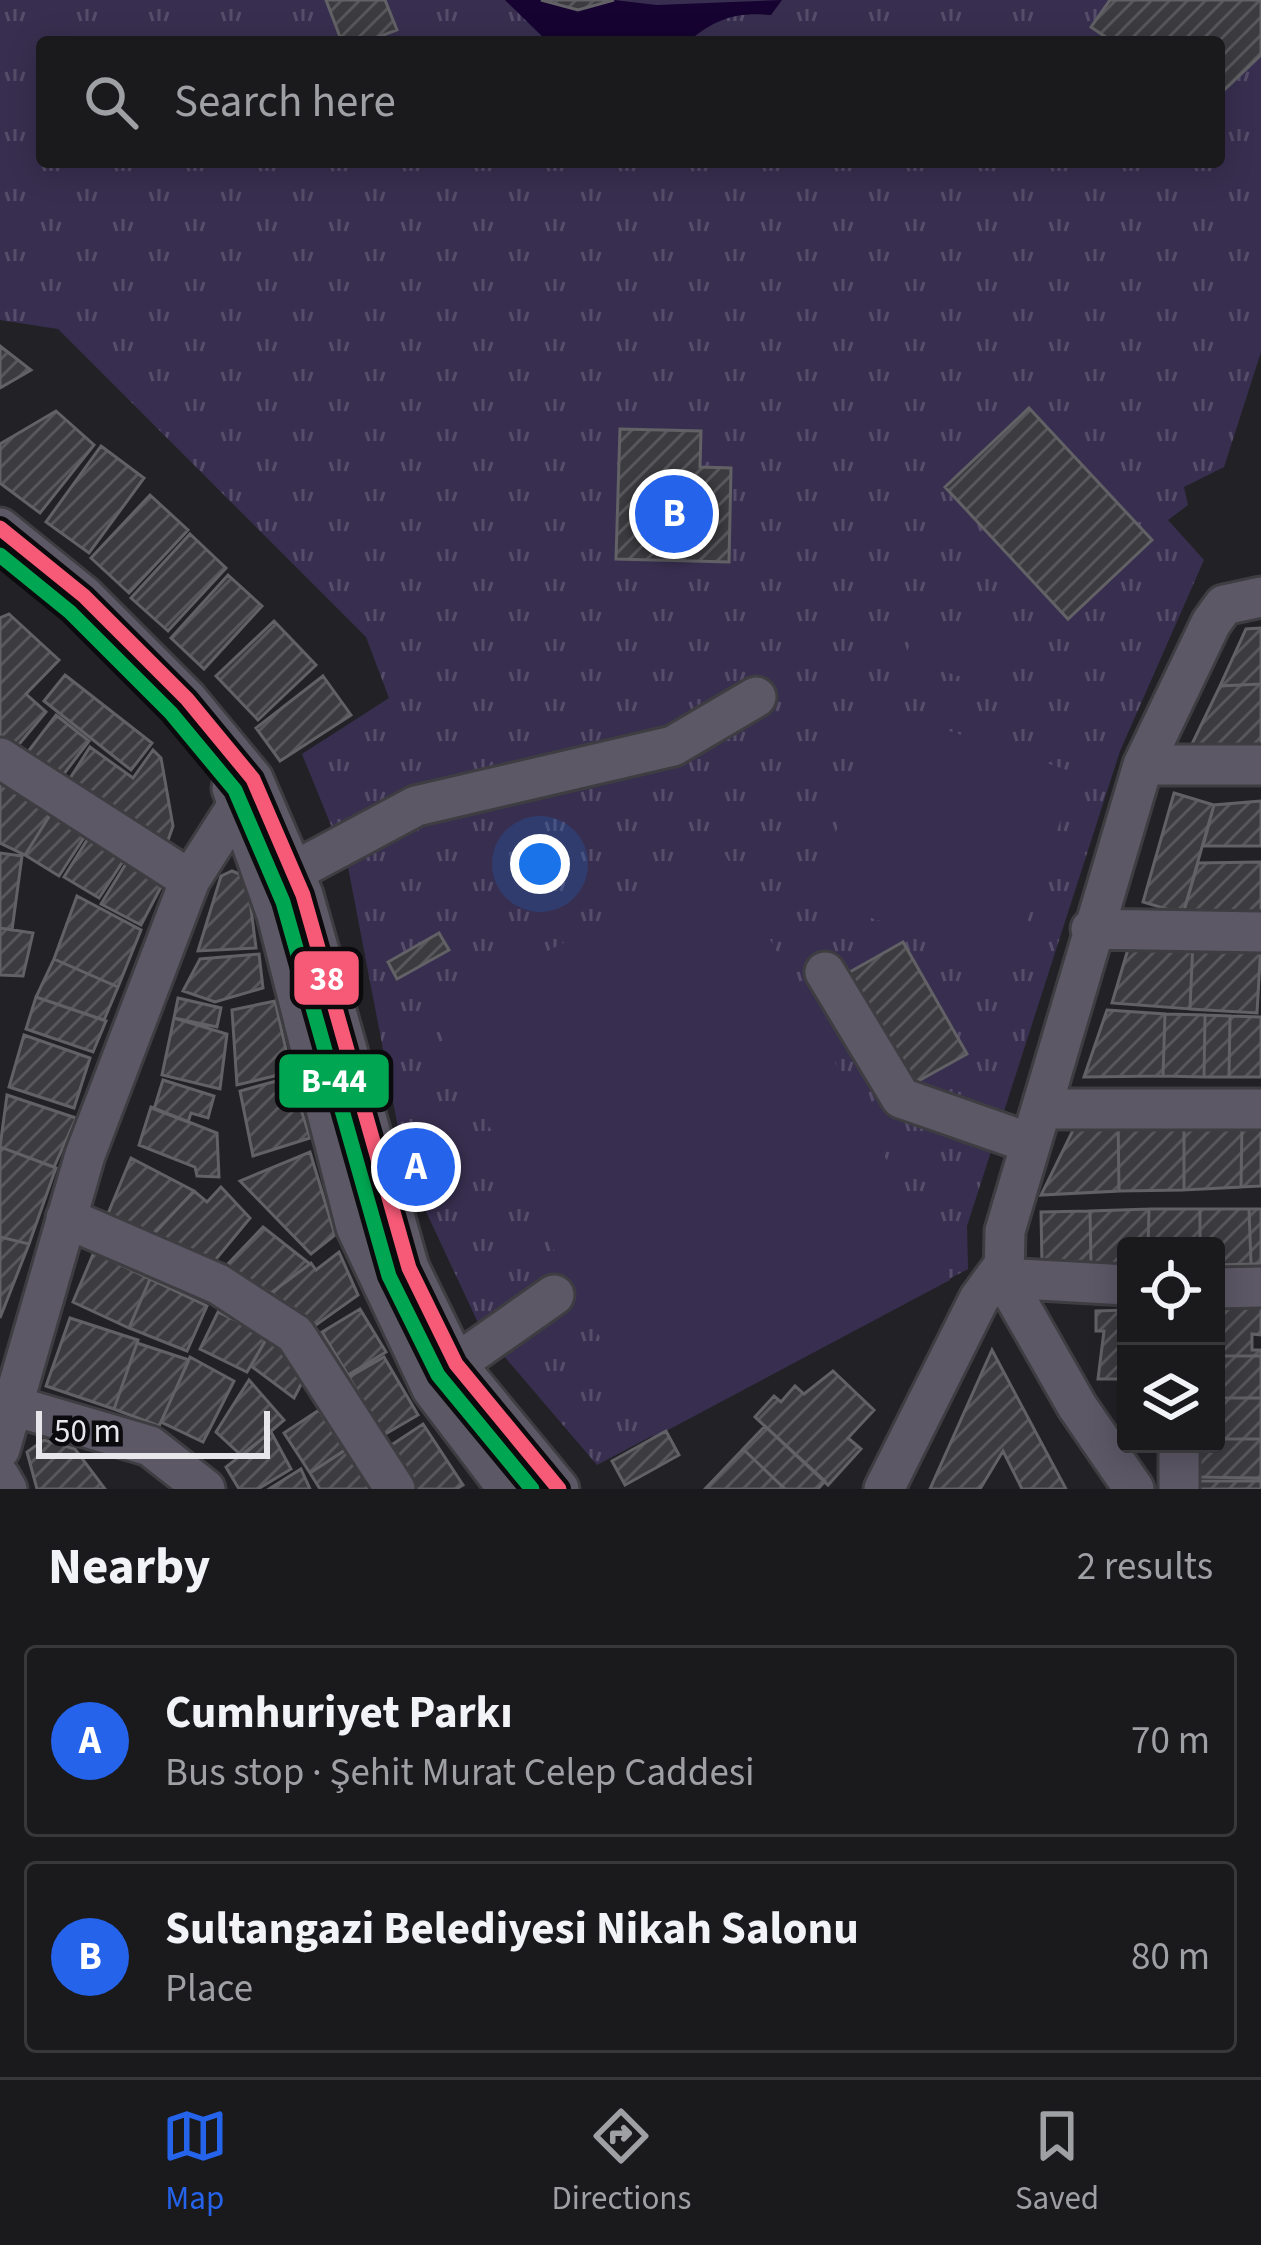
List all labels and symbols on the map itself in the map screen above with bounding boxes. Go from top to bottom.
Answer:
pin: B [635,469,713,559]
your location [510,834,570,894]
line badge: 38 [292,949,361,1007]
text: 38 [310,956,344,1003]
line badge: B-44 [277,1052,391,1110]
text: B-44 [301,1058,367,1105]
pin: A [377,1122,455,1212]
scale bar [36,1405,270,1458]

